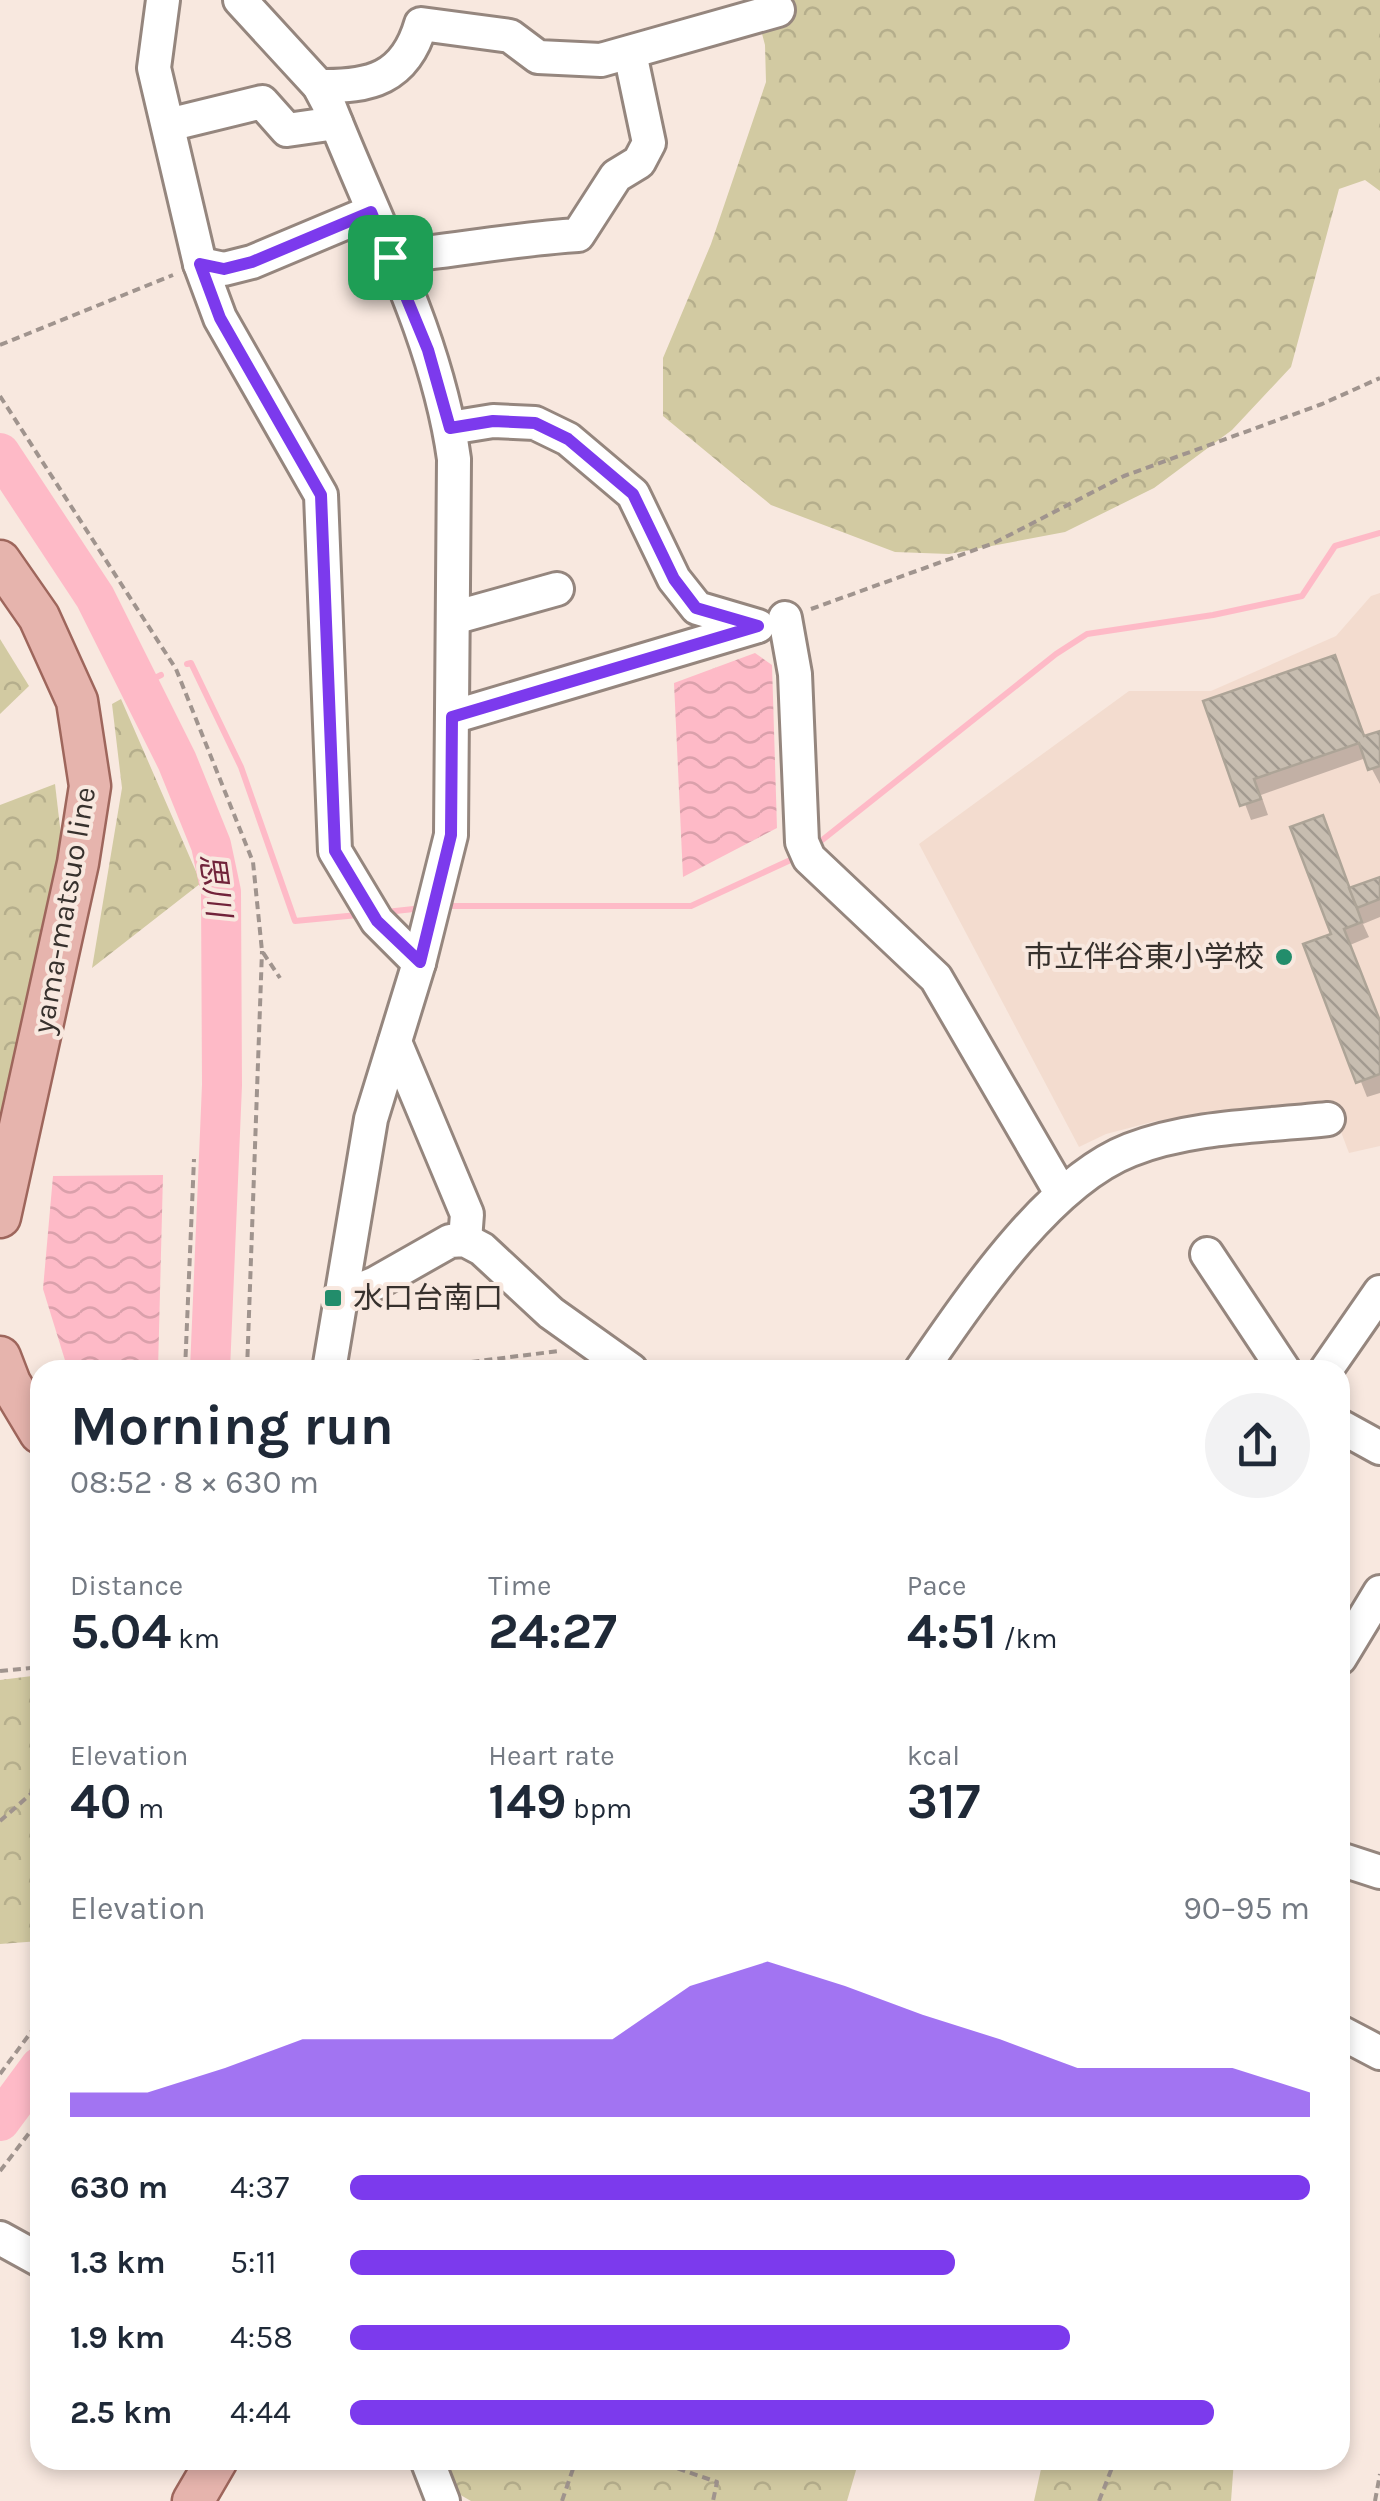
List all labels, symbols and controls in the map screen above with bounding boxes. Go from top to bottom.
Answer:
pin [348,215,433,300]
icon: arrive [363,230,418,285]
street label: yama-matsuo line [24,784,103,1037]
water label: 思川 [192,851,238,922]
place label: 市立伴谷東小学校 [1024,939,1264,975]
marker: 市立伴谷東小学校 [1273,946,1295,968]
place label: 水口台南口 [353,1280,503,1316]
marker: 水口台南口 [322,1287,344,1309]
button: share [1205,1393,1310,1498]
text: Morning run [70,1394,394,1458]
text: 08:52 · 8 × 630 m [70,1464,319,1501]
text: Distance [70,1569,183,1602]
text: Time [488,1569,551,1602]
text: Pace [907,1569,966,1602]
text: 5.04 [70,1602,171,1661]
text: 24:27 [488,1602,617,1661]
text: 4:51 [907,1602,997,1661]
text: km [171,1622,220,1655]
text: /km [997,1622,1058,1655]
text: Elevation [70,1739,189,1772]
text: Heart rate [488,1739,615,1772]
text: kcal [907,1739,960,1772]
text: 40 [70,1772,131,1831]
text: 149 [488,1772,566,1831]
text: 317 [907,1772,980,1831]
text: m [131,1792,164,1825]
text: bpm [566,1792,632,1825]
text: Elevation [70,1890,205,1927]
text: 90–95 m [1183,1890,1310,1927]
text: 630 m [70,2169,168,2206]
text: 4:37 [230,2169,289,2206]
text: 1.3 km [70,2244,166,2281]
text: 5:11 [230,2244,277,2281]
text: 1.9 km [70,2319,165,2356]
text: 4:58 [230,2319,293,2356]
text: 2.5 km [70,2394,172,2431]
text: 4:44 [230,2394,291,2431]

